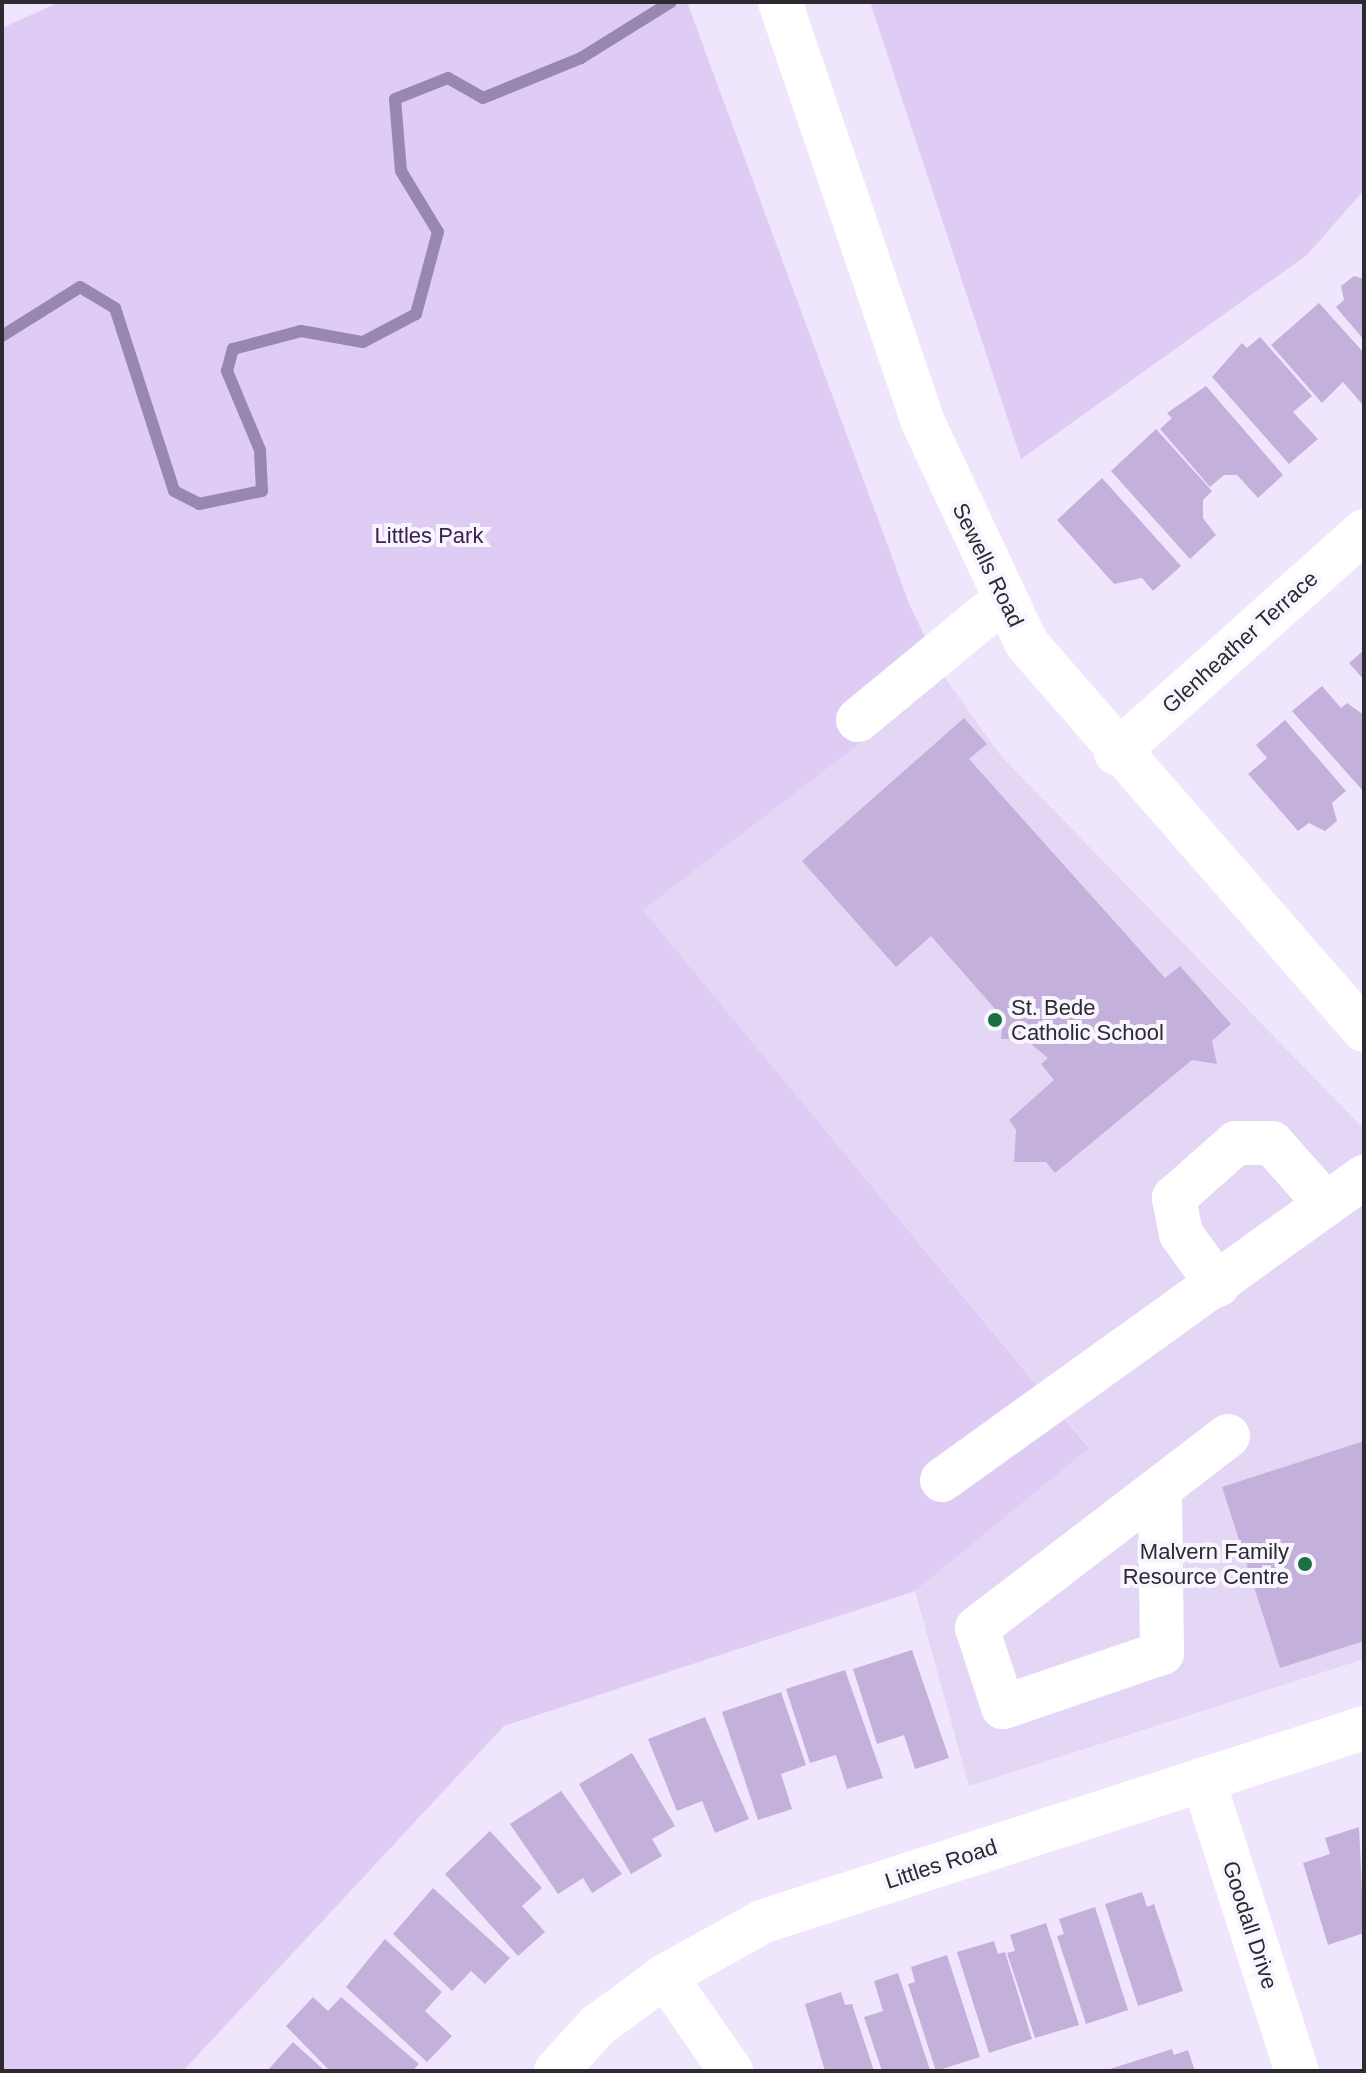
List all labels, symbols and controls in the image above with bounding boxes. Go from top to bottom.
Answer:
street label: Sewells Road [947,499,1029,631]
park label: Littles Park [375,523,483,549]
street label: Glenheather Terrace [1157,565,1323,719]
place label: St. Bede Catholic School [1011,994,1164,1046]
marker: St. Bede Catholic School [986,1011,1004,1029]
place label: Malvern Family Resource Centre [1123,1538,1289,1590]
marker: Malvern Family Resource Centre [1296,1555,1314,1573]
street label: Littles Road [882,1833,1000,1895]
street label: Goodall Drive [1217,1858,1283,1992]

